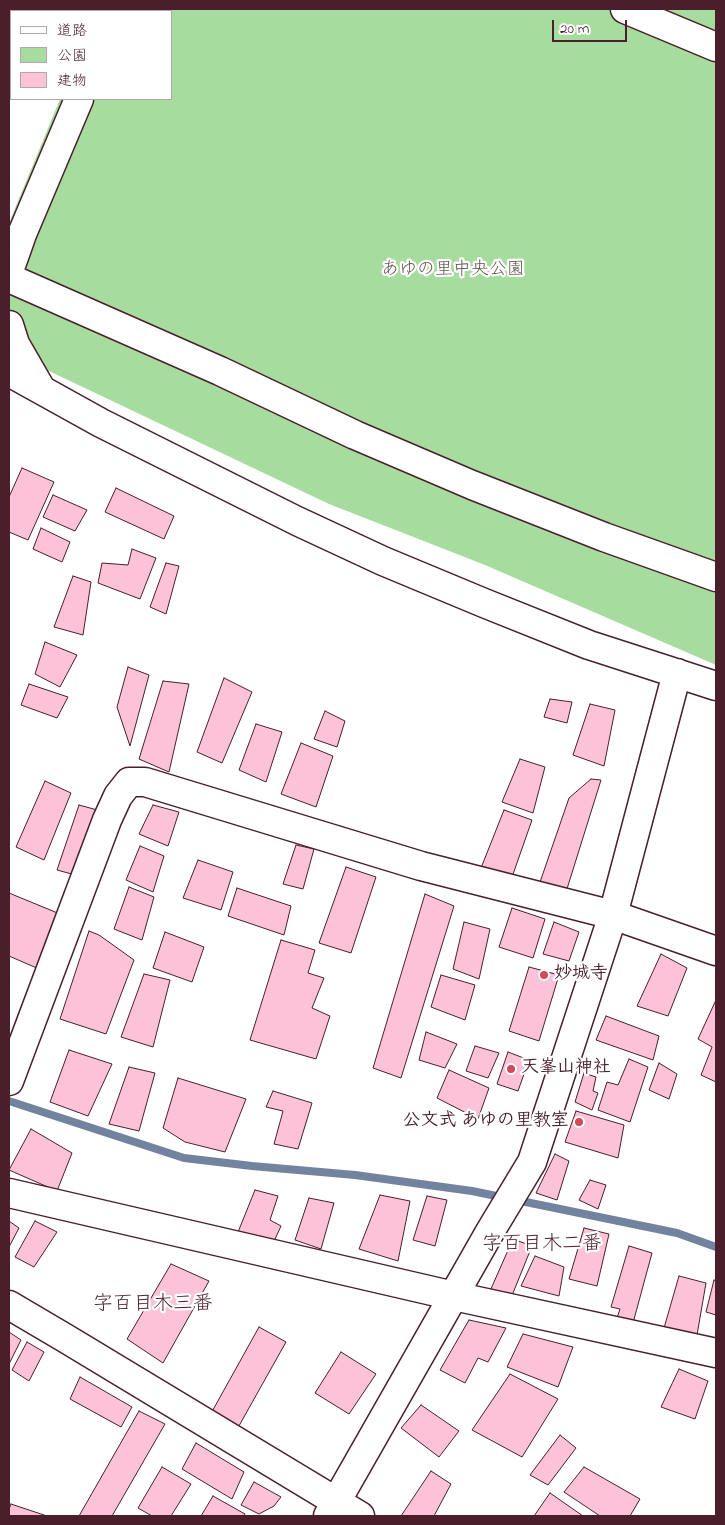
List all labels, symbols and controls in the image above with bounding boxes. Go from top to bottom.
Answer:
legend [10,10,172,100]
scale bar [555,10,630,42]
text: 20 m [560,18,589,40]
text: 道路 [57,20,87,42]
text: 公園 [57,45,87,67]
text: 建物 [57,70,87,92]
park label: あゆの里中央公園 [381,260,525,282]
place label: 妙城寺 [554,964,608,986]
marker: 妙城寺 [538,969,550,981]
place label: 天峯山神社 [521,1058,611,1080]
marker: 天峯山神社 [505,1063,517,1075]
place label: 公文式 あゆの里教室 [403,1111,569,1133]
marker: 公文式 あゆの里教室 [573,1116,585,1128]
district label: 字百目木二番 [482,1234,602,1258]
district label: 字百目木三番 [93,1294,213,1318]

